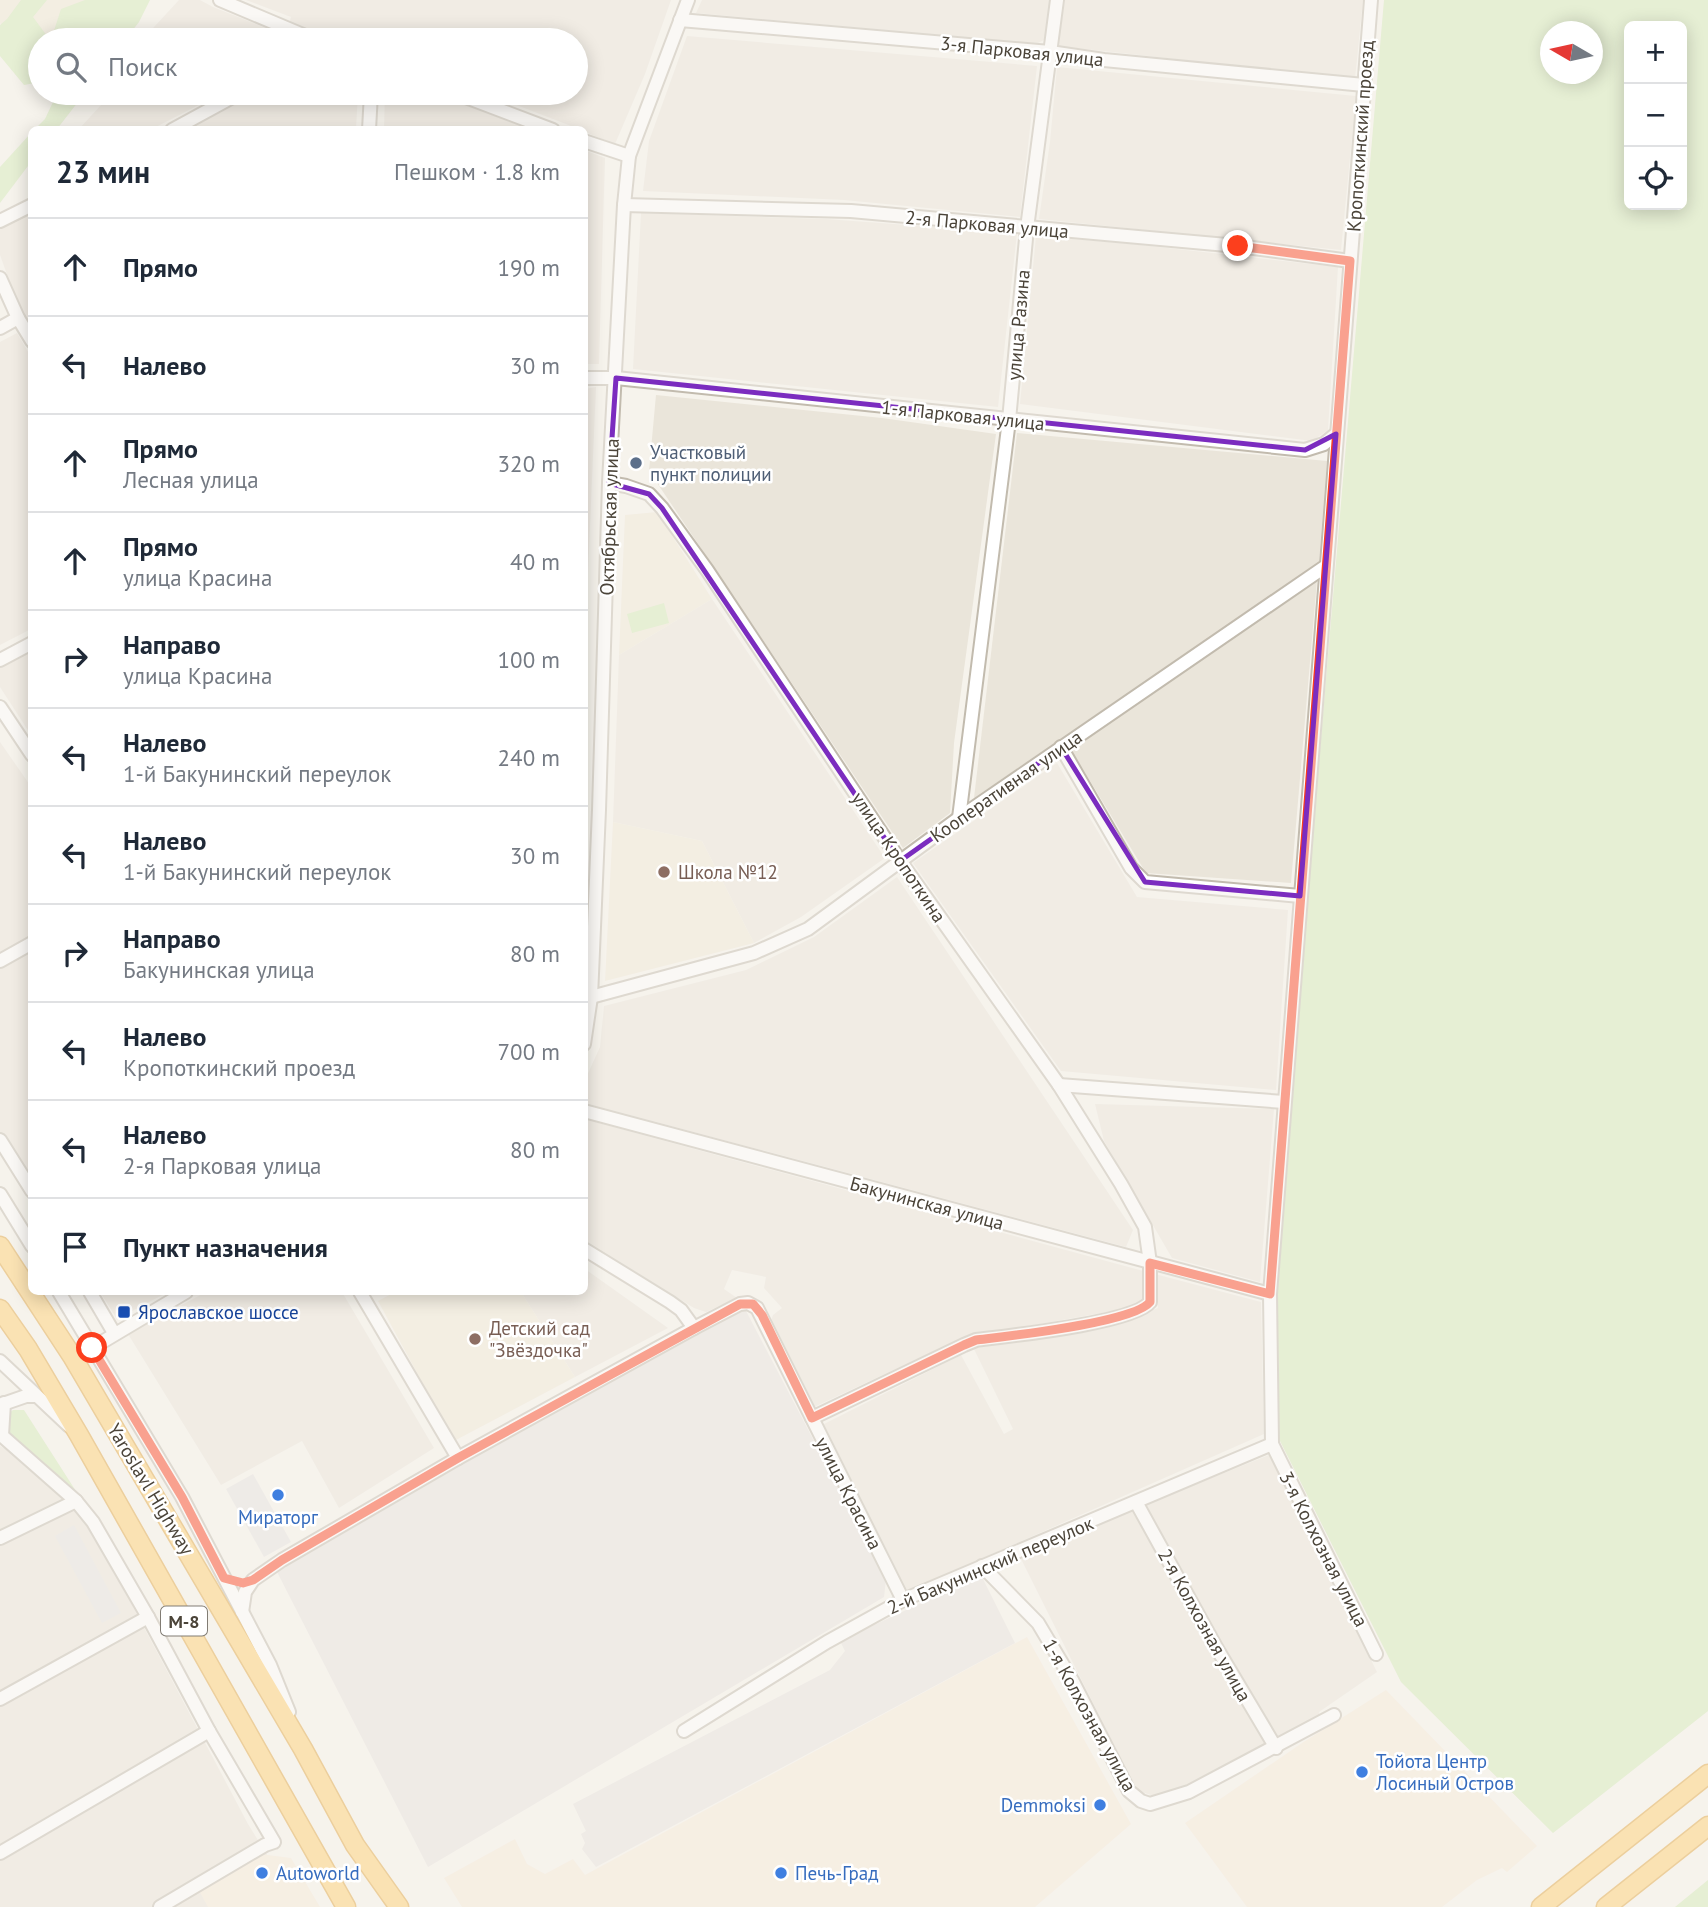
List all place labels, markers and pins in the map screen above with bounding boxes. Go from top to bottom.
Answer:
place label: Участковый пункт полиции [650,440,772,486]
marker: Участковый пункт полиции [628,455,644,471]
place label: Школа №12 [678,860,778,884]
marker: Школа №12 [656,864,672,880]
place label: Ярославское шоссе [138,1300,299,1324]
marker: Ярославское шоссе [116,1304,132,1320]
place label: Детский сад "Звёздочка" [489,1316,590,1362]
marker: Детский сад "Звёздочка" [467,1331,483,1347]
marker: Мираторг [270,1487,286,1503]
place label: Мираторг [238,1505,319,1529]
place label: Тойота Центр Лосиный Остров [1375,1749,1514,1795]
marker: Тойота Центр Лосиный Остров [1354,1764,1370,1780]
place label: Demmoksi [1001,1793,1086,1817]
marker: Demmoksi [1092,1797,1108,1813]
place label: Autoworld [276,1861,360,1885]
place label: Печь-Град [795,1861,878,1885]
marker: Autoworld [254,1865,270,1881]
marker: Печь-Град [773,1865,789,1881]

